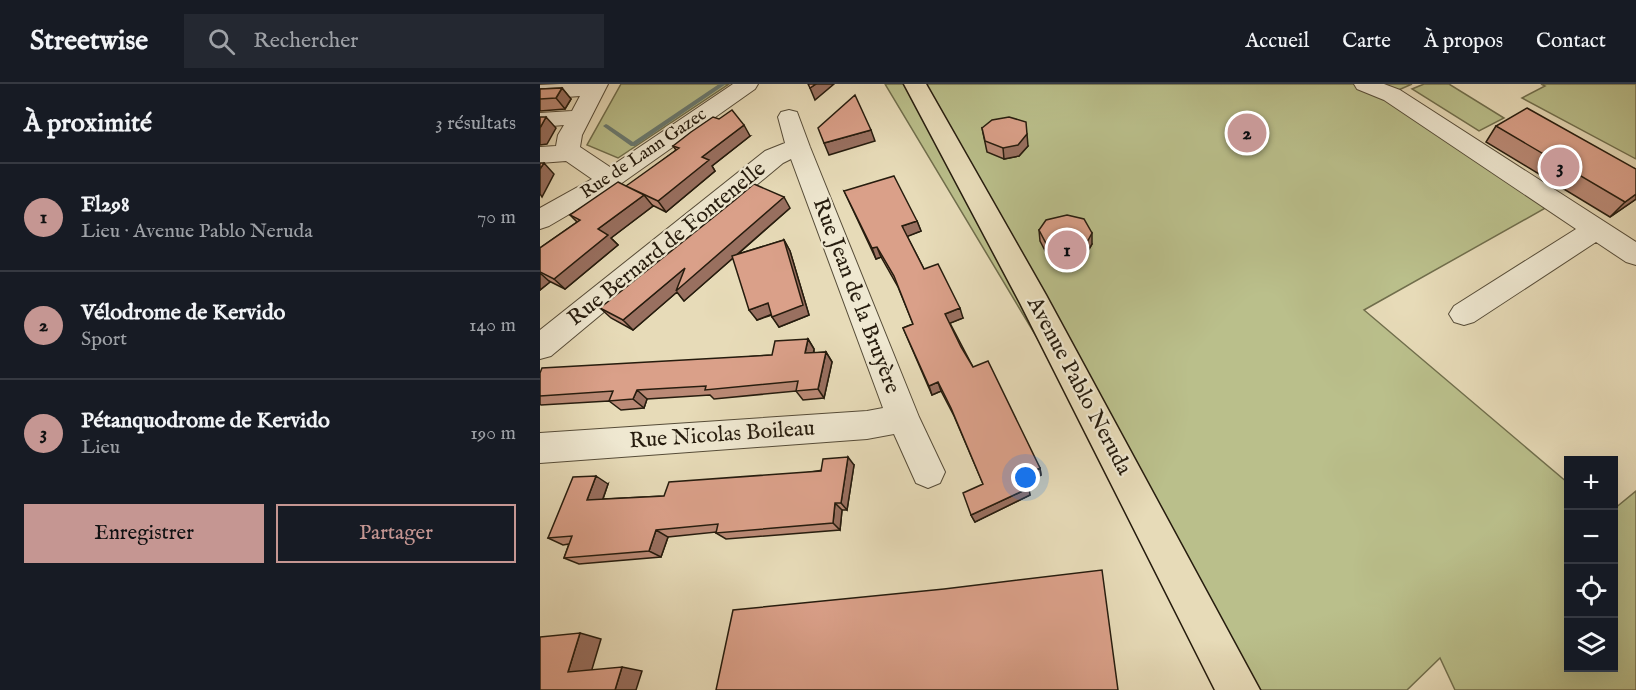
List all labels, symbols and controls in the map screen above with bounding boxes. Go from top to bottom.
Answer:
search box [184,14,604,68]
text: Streetwise [30,24,148,59]
icon: search [205,25,238,58]
text: Rechercher [253,27,358,55]
text: Accueil [1245,28,1309,55]
text: Carte [1342,28,1391,55]
text: À propos [1424,28,1503,55]
text: Contact [1536,28,1606,55]
street label: Rue de Lann Gazec [577,103,712,205]
text: À proximité [24,107,152,140]
pin: 2 [1228,110,1266,156]
text: 3 résultats [435,111,516,136]
pin: 3 [1540,144,1580,190]
street label: Rue Bernard de Fontenelle [562,155,772,333]
text: Fl298 [81,191,130,219]
street label: Rue Jean de la Bruyère [806,194,906,398]
text: 1 [40,205,47,230]
text: 70 m [477,205,516,230]
text: Lieu · Avenue Pablo Neruda [81,219,313,244]
pin: 1 [1048,228,1086,272]
street label: Avenue Pablo Neruda [1020,291,1138,480]
text: Vélodrome de Kervido [81,299,285,327]
text: 2 [39,313,48,338]
text: 140 m [469,313,516,338]
text: Sport [81,327,127,352]
text: Pétanquodrome de Kervido [81,407,330,435]
street label: Rue Nicolas Boileau [628,415,816,455]
text: 3 [40,421,47,446]
text: 190 m [470,421,516,446]
text: Lieu [81,435,120,460]
map controls [1564,456,1618,672]
button: + [1564,456,1618,510]
your location [1011,463,1040,492]
button: Enregistrer [24,504,264,563]
button: Partager [276,504,516,563]
button: − [1564,510,1618,564]
button: locate [1564,564,1618,618]
button: layers [1564,618,1618,672]

